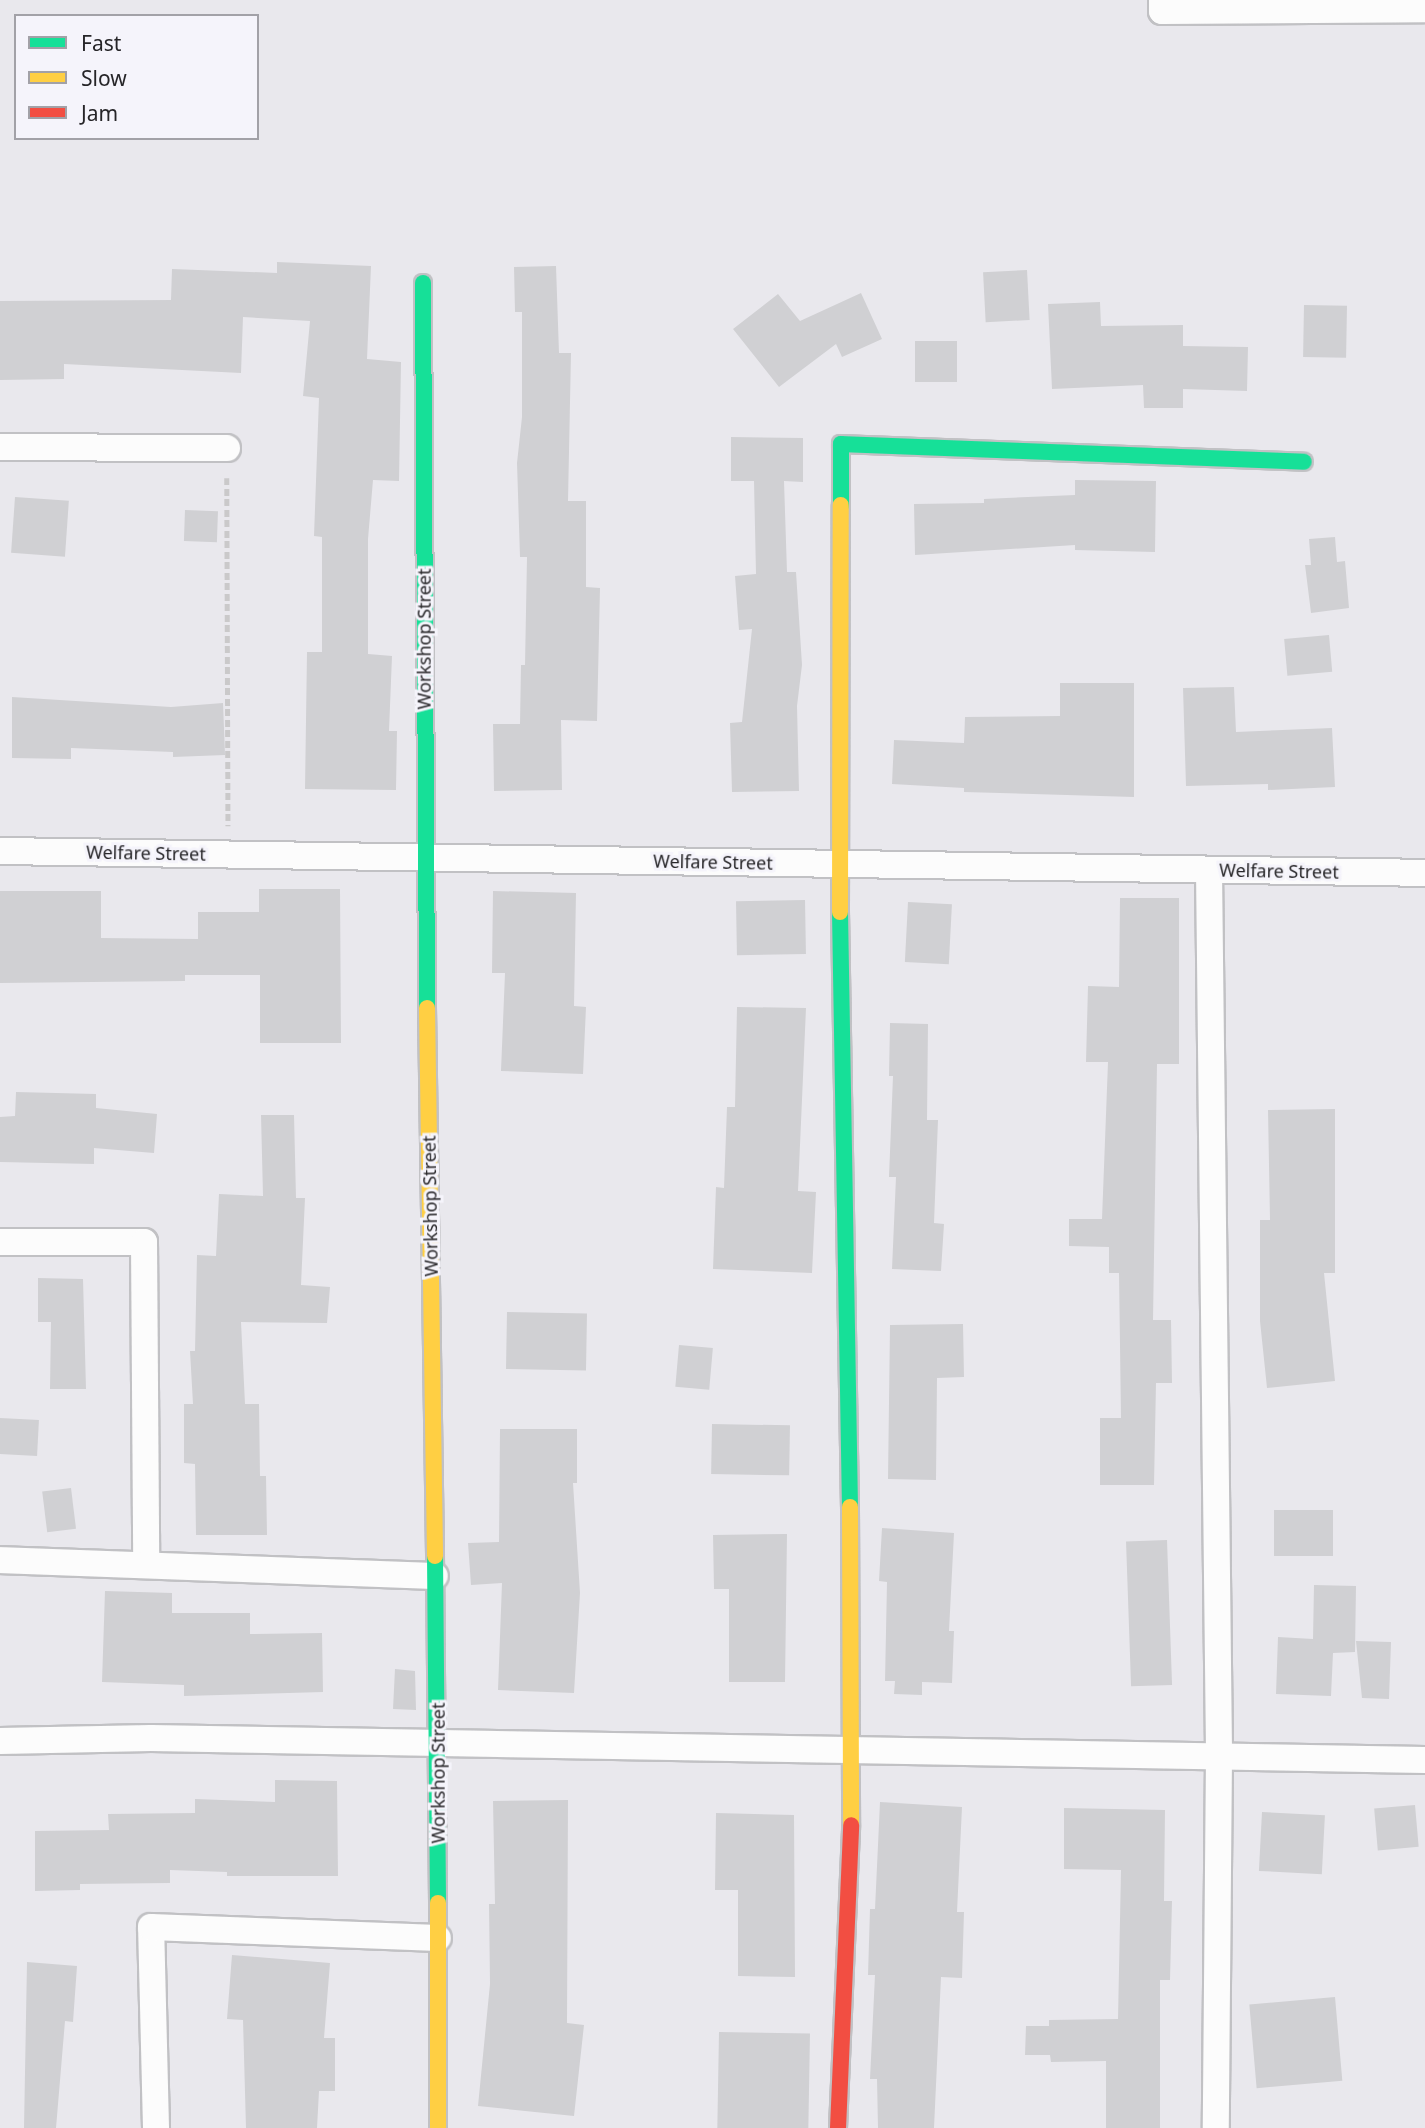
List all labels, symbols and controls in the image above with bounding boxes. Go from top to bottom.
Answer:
legend [14,14,259,140]
text: Fast [81,29,121,57]
text: Slow [81,64,127,92]
text: Jam [81,99,118,127]
street label: Workshop Street [413,569,435,709]
street label: Welfare Street [86,841,206,865]
street label: Welfare Street [653,850,773,874]
street label: Welfare Street [1219,859,1339,883]
street label: Workshop Street [418,1135,442,1277]
street label: Workshop Street [427,1703,449,1843]

